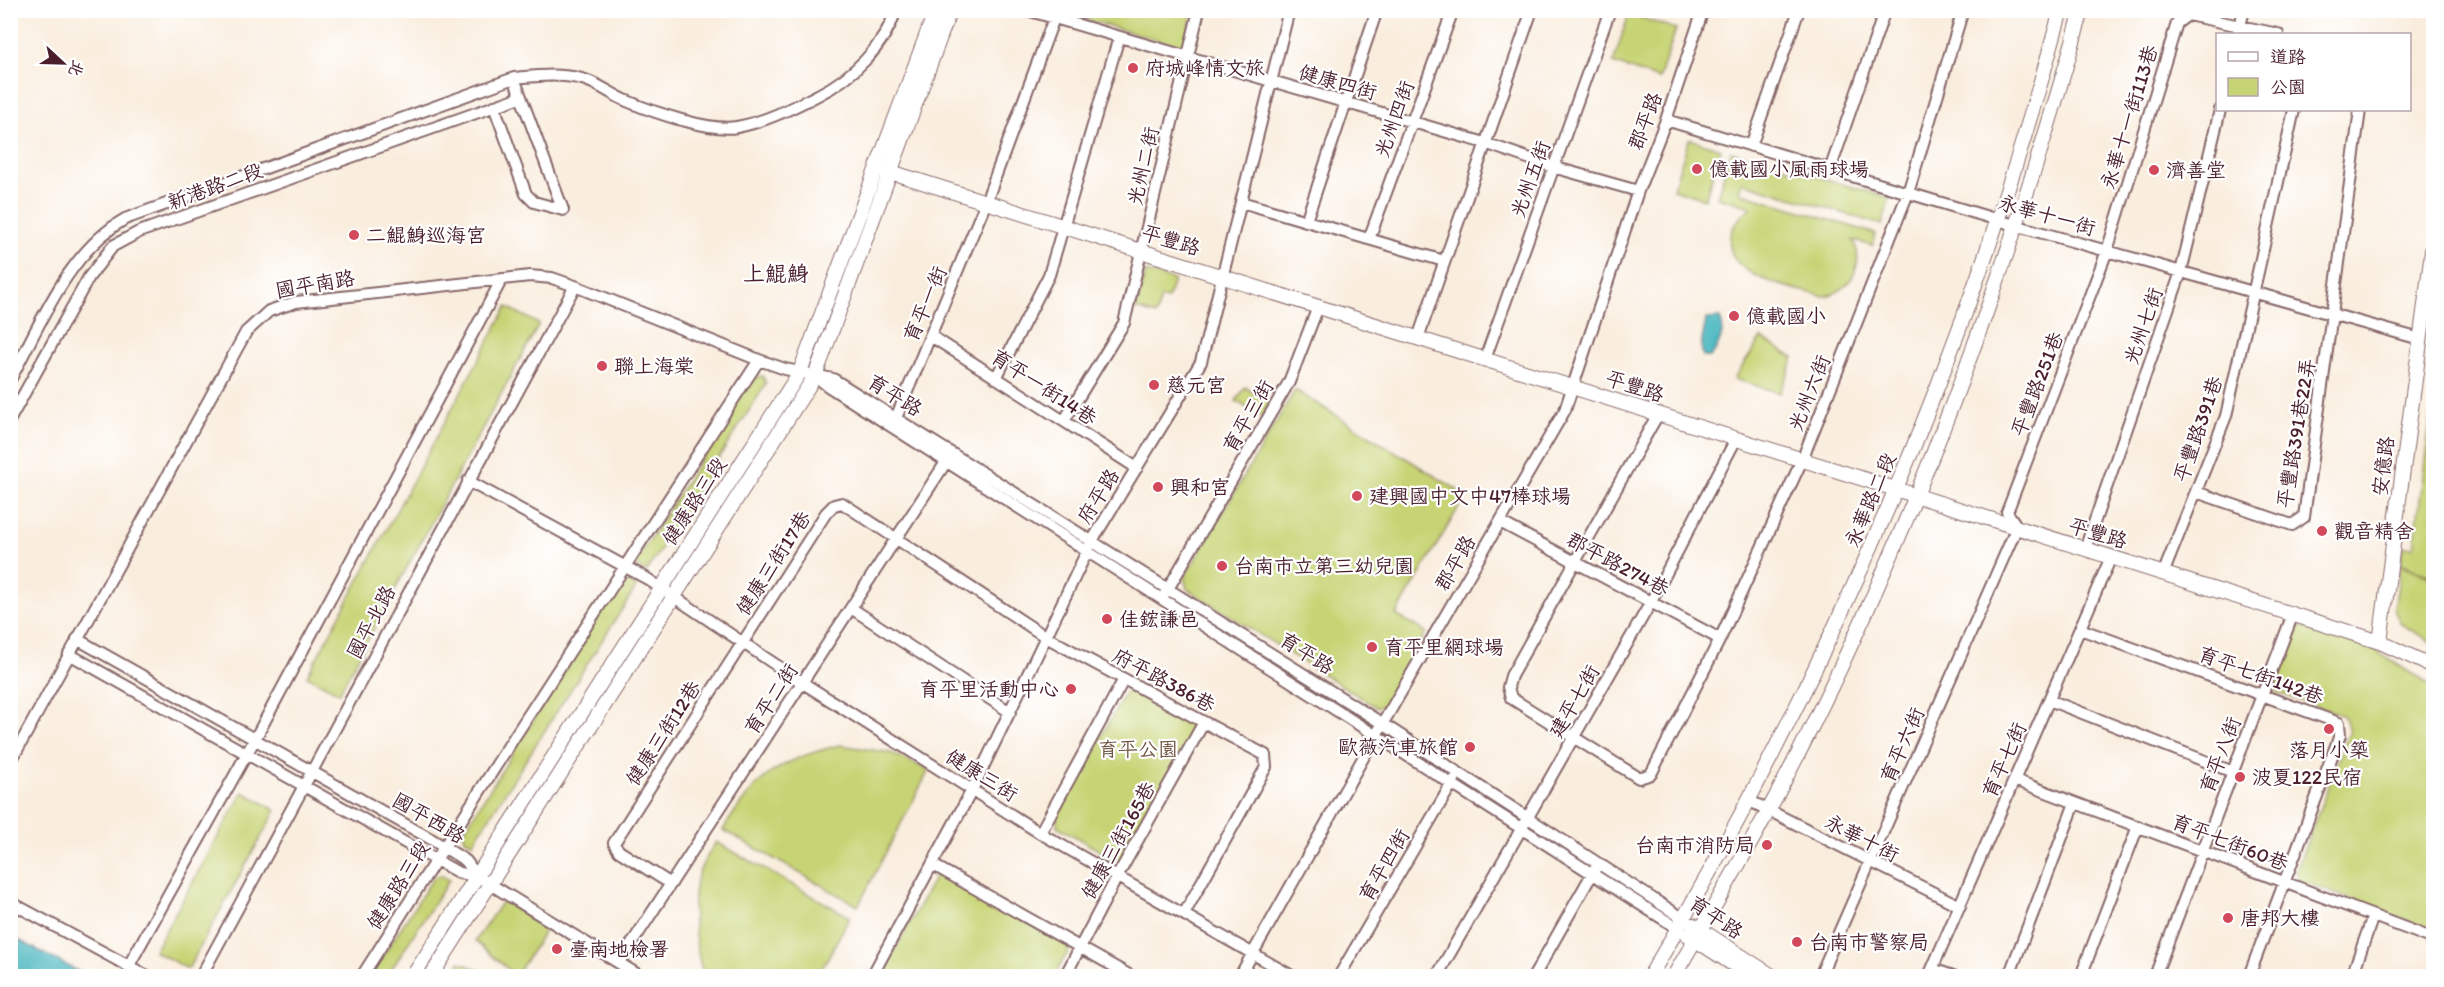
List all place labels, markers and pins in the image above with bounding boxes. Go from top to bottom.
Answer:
place label: 府城峰情文旅 [1145,56,1265,80]
marker: 府城峰情文旅 [1126,61,1140,75]
place label: 億載國小風雨球場 [1709,157,1869,181]
place label: 濟善堂 [2166,158,2226,182]
marker: 億載國小風雨球場 [1690,162,1704,176]
marker: 濟善堂 [2147,163,2161,177]
place label: 二鯤鯓巡海宮 [366,223,486,247]
marker: 二鯤鯓巡海宮 [347,228,361,242]
place label: 億載國小 [1746,304,1826,328]
marker: 億載國小 [1727,309,1741,323]
place label: 聯上海棠 [614,354,694,378]
marker: 聯上海棠 [595,359,609,373]
place label: 慈元宮 [1166,373,1226,397]
marker: 慈元宮 [1147,378,1161,392]
place label: 興和宮 [1170,475,1230,499]
marker: 興和宮 [1151,480,1165,494]
place label: 建興國中文中47棒球場 [1369,484,1571,508]
marker: 建興國中文中47棒球場 [1350,489,1364,503]
place label: 觀音精舍 [2334,519,2414,543]
marker: 觀音精舍 [2315,524,2329,538]
place label: 台南市立第三幼兒園 [1234,554,1414,578]
marker: 台南市立第三幼兒園 [1215,559,1229,573]
place label: 佳鋐謙邑 [1119,607,1199,631]
marker: 佳鋐謙邑 [1100,612,1114,626]
place label: 育平里網球場 [1384,635,1504,659]
marker: 育平里網球場 [1365,640,1379,654]
place label: 育平里活動中心 [919,677,1059,701]
marker: 育平里活動中心 [1064,682,1078,696]
marker: 落月小築 [2322,722,2336,736]
place label: 歐薇汽車旅館 [1338,735,1458,759]
place label: 落月小築 [2289,738,2369,762]
marker: 歐薇汽車旅館 [1463,740,1477,754]
place label: 波夏122民宿 [2252,765,2362,789]
marker: 波夏122民宿 [2233,770,2247,784]
place label: 台南市消防局 [1635,833,1755,857]
marker: 台南市消防局 [1760,838,1774,852]
place label: 唐邦大樓 [2240,906,2320,930]
marker: 唐邦大樓 [2221,911,2235,925]
place label: 台南市警察局 [1809,930,1929,954]
marker: 台南市警察局 [1790,935,1804,949]
place label: 臺南地檢署 [569,937,669,961]
marker: 臺南地檢署 [550,942,564,956]

